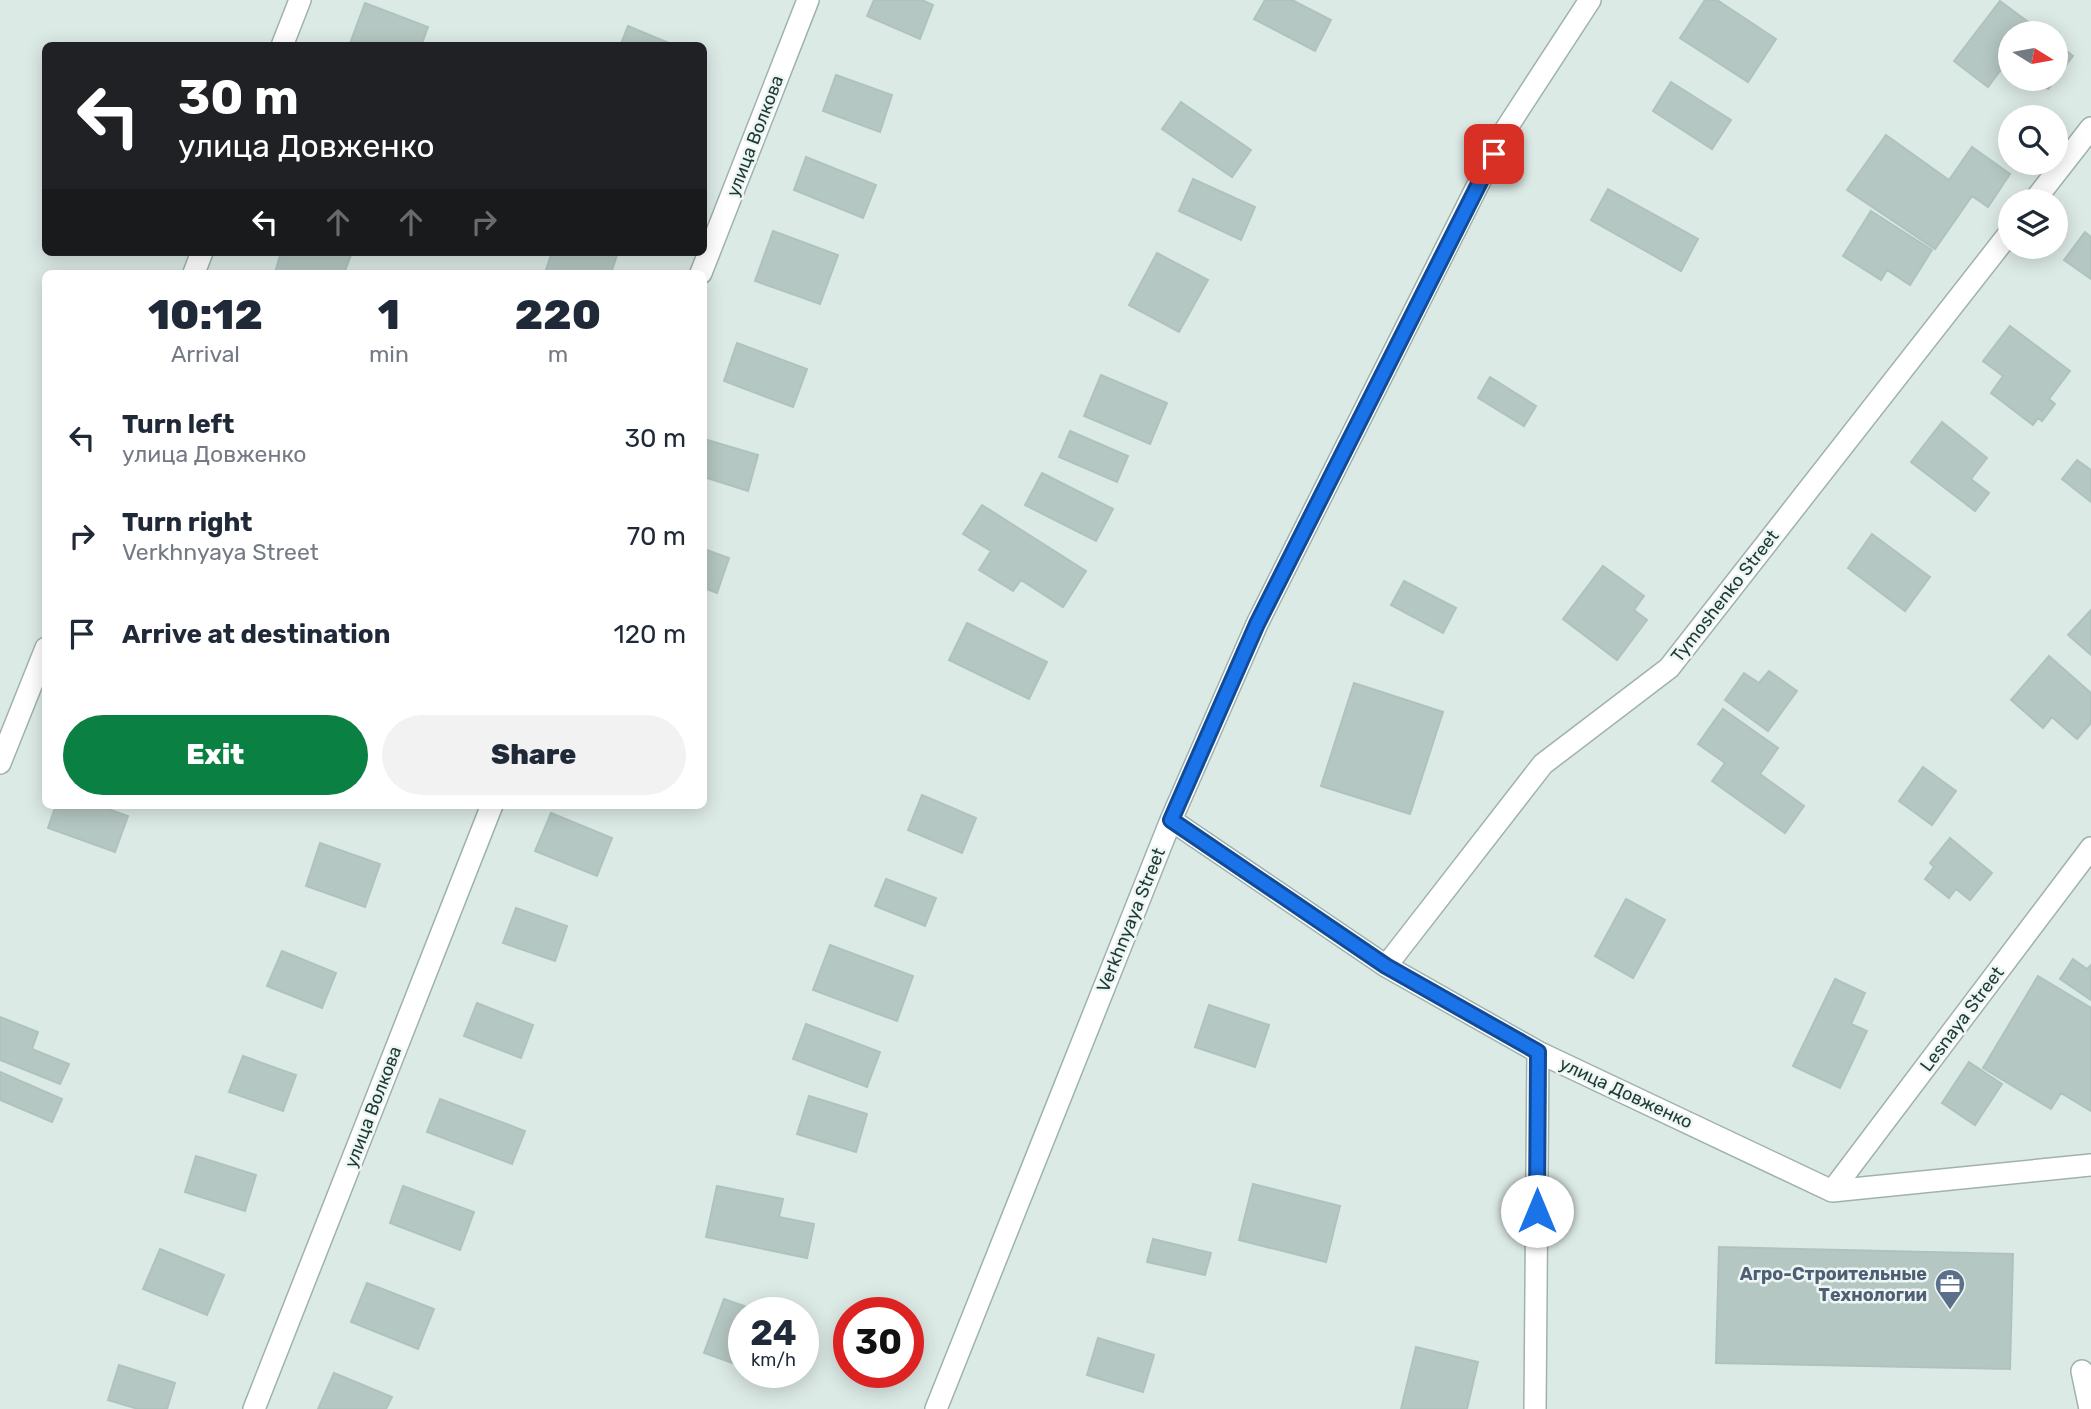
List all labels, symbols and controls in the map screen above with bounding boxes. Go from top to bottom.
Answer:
north arrow [1998,21,2068,91]
map controls [1998,21,2068,259]
text: 30 m [178,68,299,126]
icon: left [63,70,154,161]
street label: улица Волкова [722,72,788,200]
button: search [1998,105,2068,175]
pin [1464,124,1524,184]
text: улица Довженко [178,127,435,165]
icon: arrive [1475,135,1513,173]
button: layers [1998,189,2068,259]
icon: left [246,203,284,241]
icon: ahead [319,203,357,241]
icon: ahead [392,203,430,241]
icon: right [465,203,503,241]
text: 10:12 [148,290,263,340]
text: 1 [378,290,400,340]
text: 220 [515,290,601,340]
text: Arrival [171,340,240,368]
text: min [369,340,409,368]
text: m [548,340,568,368]
text: Turn left [122,409,234,440]
icon: left [63,419,101,457]
text: 30 m [624,423,686,454]
text: улица Довженко [122,440,306,468]
text: Turn right [122,507,252,538]
icon: right [63,517,101,555]
text: 70 m [627,521,686,552]
street label: Tymoshenko Street [1666,525,1784,667]
text: Verkhnyaya Street [122,538,319,566]
icon: arrive [63,615,101,653]
text: Arrive at destination [122,619,390,650]
text: 120 m [614,619,686,650]
button: Exit [63,715,368,795]
button: Share [382,715,686,795]
street label: Verkhnyaya Street [1092,845,1170,995]
street label: Lesnaya Street [1915,962,2009,1076]
street label: улица Волкова [340,1043,406,1171]
street label: улица Довженко [1556,1053,1696,1133]
position arrow [1500,1174,1574,1248]
place label: Агро-Строительные Технологии [1740,1263,1927,1306]
office icon: Агро-Строительные Технологии [1933,1267,1967,1311]
speed limit sign: 30 [833,1297,924,1388]
text: 24 [750,1312,797,1354]
text: km/h [751,1349,796,1371]

